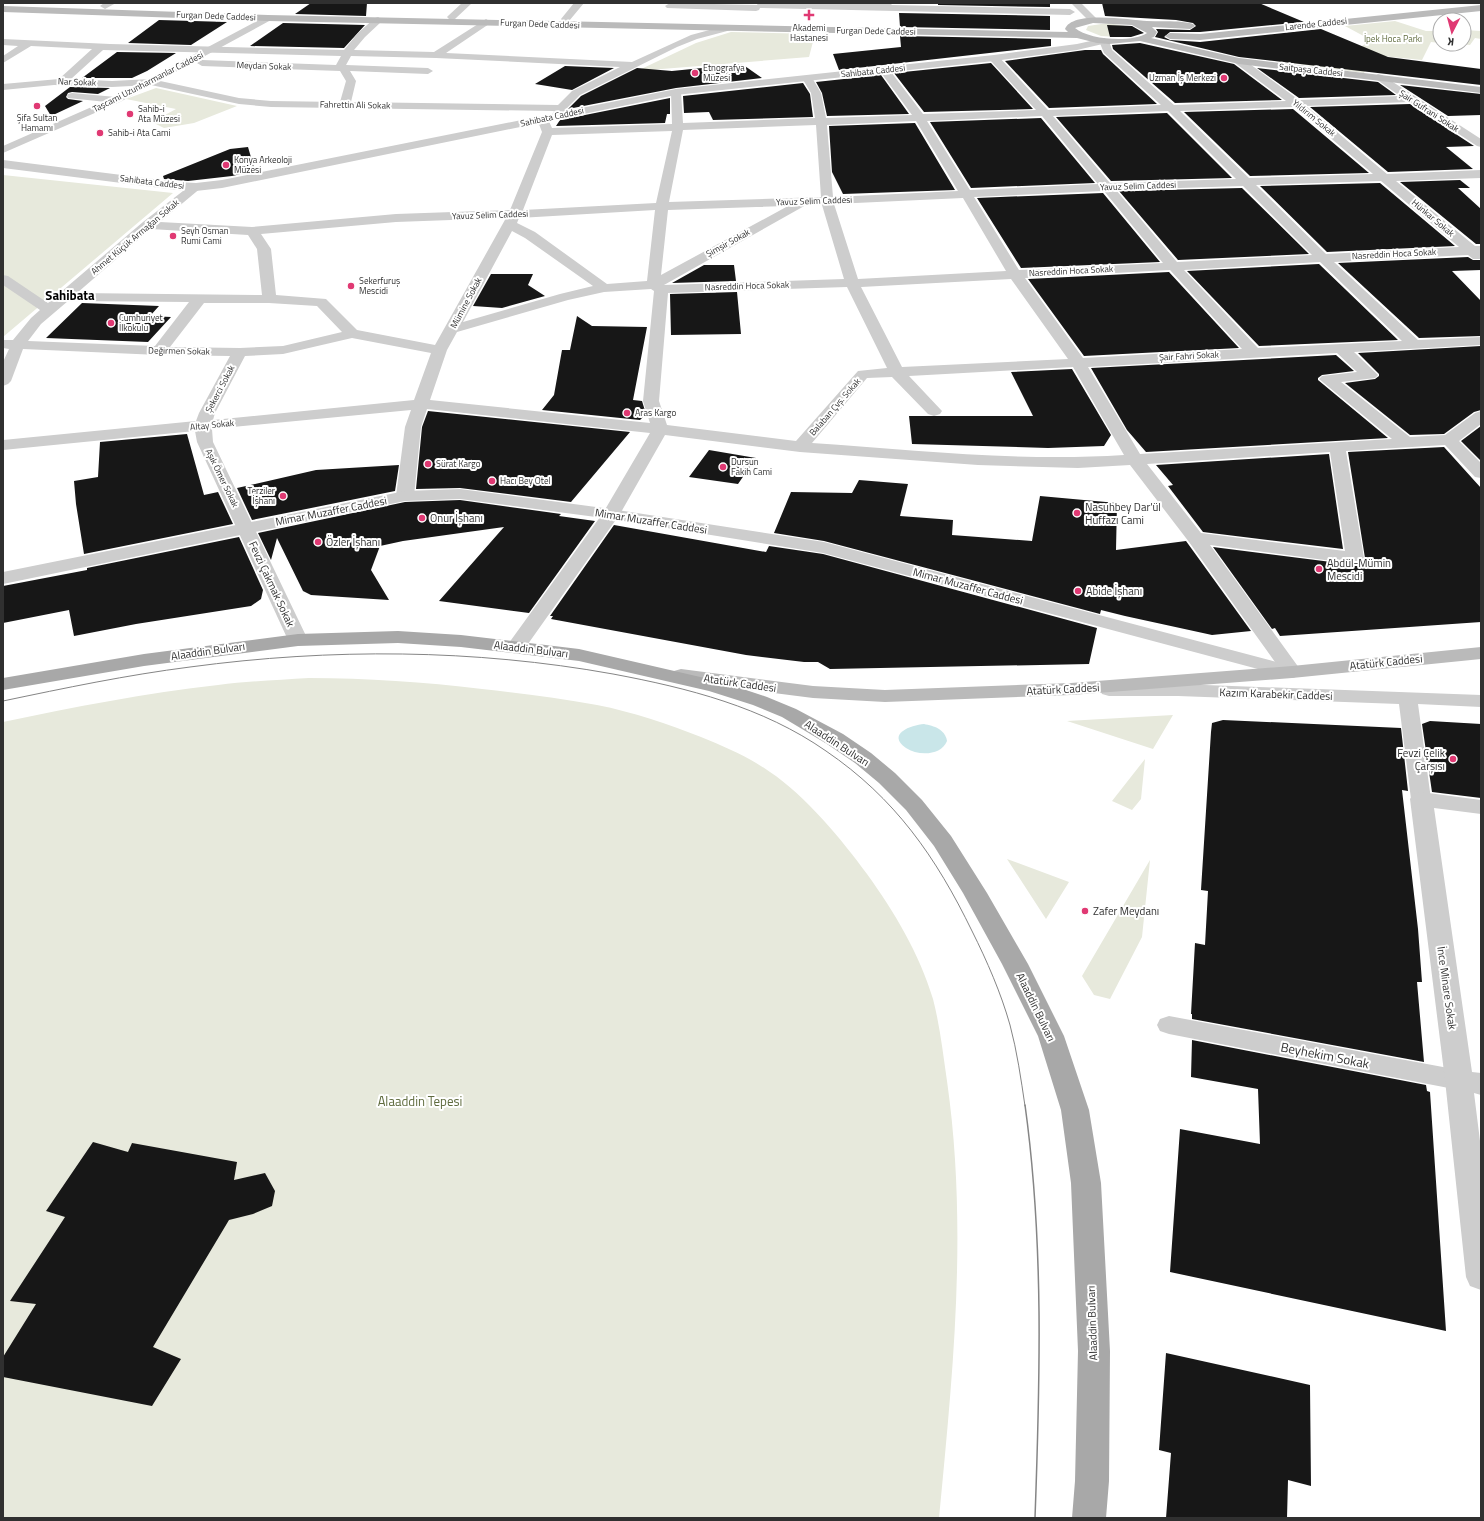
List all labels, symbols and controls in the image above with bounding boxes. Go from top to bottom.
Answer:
street label: Furgan Dede Caddesi [176,8,256,23]
marker: Akademi Hastanesi [803,9,815,21]
north arrow [1432,12,1472,52]
street label: Larende Caddesi [1284,14,1348,33]
street label: Furgan Dede Caddesi [500,16,580,31]
place label: Akademi Hastanesi [790,21,828,44]
street label: Furgan Dede Caddesi [836,23,916,38]
park label: İpek Hoca Parkı [1364,32,1422,45]
text: K [1446,34,1455,50]
street label: Taşcami Uzunharmanlar Caddesi [90,48,205,115]
street label: Meydan Sokak [236,58,292,73]
street label: Saitpaşa Caddesi [1279,60,1344,79]
place label: Etnografya Müzesi [703,61,745,84]
street label: Sahibata Caddesi [840,61,906,80]
marker: Etnografya Müzesi [690,68,700,78]
place label: Uzman İş Merkezi [1149,71,1216,84]
marker: Uzman İş Merkezi [1219,73,1229,83]
street label: Nar Sokak [58,74,97,89]
street label: Şair Gufrani Sokak [1397,86,1462,135]
street label: Yıldırım Sokak [1290,96,1339,140]
street label: Fahrettin Ali Sokak [320,97,391,112]
marker: Şifa Sultan Hamamı [32,101,42,111]
place label: Sahib-i Ata Müzesi [138,102,180,125]
street label: Sahibata Caddesi [519,103,585,130]
marker: Sahib-i Ata Müzesi [125,109,135,119]
place label: Şifa Sultan Hamamı [17,111,57,134]
place label: Sahib-i Ata Cami [108,126,171,139]
marker: Sahib-i Ata Cami [95,128,105,138]
place label: Konya Arkeoloji Müzesi [234,153,292,176]
marker: Konya Arkeoloji Müzesi [221,160,231,170]
street label: Sahibata Caddesi [119,171,185,192]
street label: Yavuz Selim Caddesi [1100,178,1176,193]
street label: Yavuz Selim Caddesi [776,193,852,208]
street label: Ahmet Küçük Armağan Sokak [88,195,182,277]
street label: Hünkar Sokak [1409,196,1458,240]
street label: Yavuz Selim Caddesi [452,207,528,222]
place label: Şeyh Osman Rumi Cami [181,224,229,247]
street label: Şimşir Sokak [703,225,753,260]
marker: Şeyh Osman Rumi Cami [168,231,178,241]
street label: Nasreddin Hoca Sokak [1351,245,1437,262]
street label: Nasreddin Hoca Sokak [1028,262,1114,279]
place label: Şekerfuruş Mescidi [359,274,400,297]
street label: Mümine Sokak [447,274,485,331]
street label: Nasreddin Hoca Sokak [704,278,790,293]
marker: Şekerfuruş Mescidi [346,281,356,291]
district label: Sahibata [45,285,95,305]
place label: Cumhuriyet İlkokulu [119,311,164,334]
marker: Cumhuriyet İlkokulu [106,318,116,328]
street label: Değirmen Sokak [148,343,211,358]
street label: Şair Fahri Sokak [1159,347,1220,364]
street label: Şekerci Sokak [202,362,238,415]
street label: Balaban Çvş. Sokak [806,375,864,438]
place label: Aras Kargo [635,406,676,419]
marker: Aras Kargo [622,408,632,418]
street label: Altay Sokak [189,416,235,433]
street label: Aşık Ömer Sokak [203,446,243,510]
place label: Dursun Fakih Cami [731,455,772,478]
place label: Sürat Kargo [436,457,481,470]
marker: Sürat Kargo [423,459,433,469]
marker: Dursun Fakih Cami [718,462,728,472]
place label: Hacı Bey Otel [500,474,551,487]
marker: Hacı Bey Otel [487,476,497,486]
place label: Terziler İşhanı [248,484,275,507]
marker: Terziler İşhanı [278,491,288,501]
street label: Mimar Muzaffer Caddesi [274,492,388,530]
place label: Nasuhbey Dar'ül Huffazı Cami [1085,499,1161,528]
street label: Mimar Muzaffer Caddesi [594,504,708,538]
marker: Nasuhbey Dar'ül Huffazı Cami [1072,508,1082,518]
place label: Onur İşhanı [430,510,483,526]
marker: Onur İşhanı [417,513,427,523]
place label: Özler İşhanı [326,534,380,550]
marker: Özler İşhanı [313,537,323,547]
street label: Fevzi Çakmak Sokak [245,538,299,630]
place label: Abdül-Mümin Mescidi [1327,555,1391,584]
street label: Mimar Muzaffer Caddesi [911,564,1025,608]
marker: Abdül-Mümin Mescidi [1314,564,1324,574]
place label: Abide İşhanı [1086,583,1142,599]
marker: Abide İşhanı [1073,586,1083,596]
street label: Alaaddin Bulvarı [493,637,569,661]
street label: Alaaddin Bulvarı [170,638,246,664]
street label: Atatürk Caddesi [1349,650,1423,674]
street label: Atatürk Caddesi [703,670,777,696]
street label: Atatürk Caddesi [1026,679,1100,699]
street label: Kazım Karabekir Caddesi [1219,684,1333,704]
street label: Alaaddin Bulvarı [801,716,873,770]
place label: Fevzi Çelik Çarşısı [1397,745,1446,774]
marker: Fevzi Çelik Çarşısı [1448,754,1458,764]
place label: Zafer Meydanı [1093,903,1159,919]
marker: Zafer Meydanı [1080,906,1090,916]
street label: İnce Minare Sokak [1433,945,1461,1031]
street label: Alaaddin Bulvarı [1012,970,1060,1044]
street label: Beyhekim Sokak [1279,1037,1371,1073]
park label: Alaaddin Tepesi [378,1091,462,1111]
street label: Alaaddin Bulvarı [1083,1285,1101,1361]

